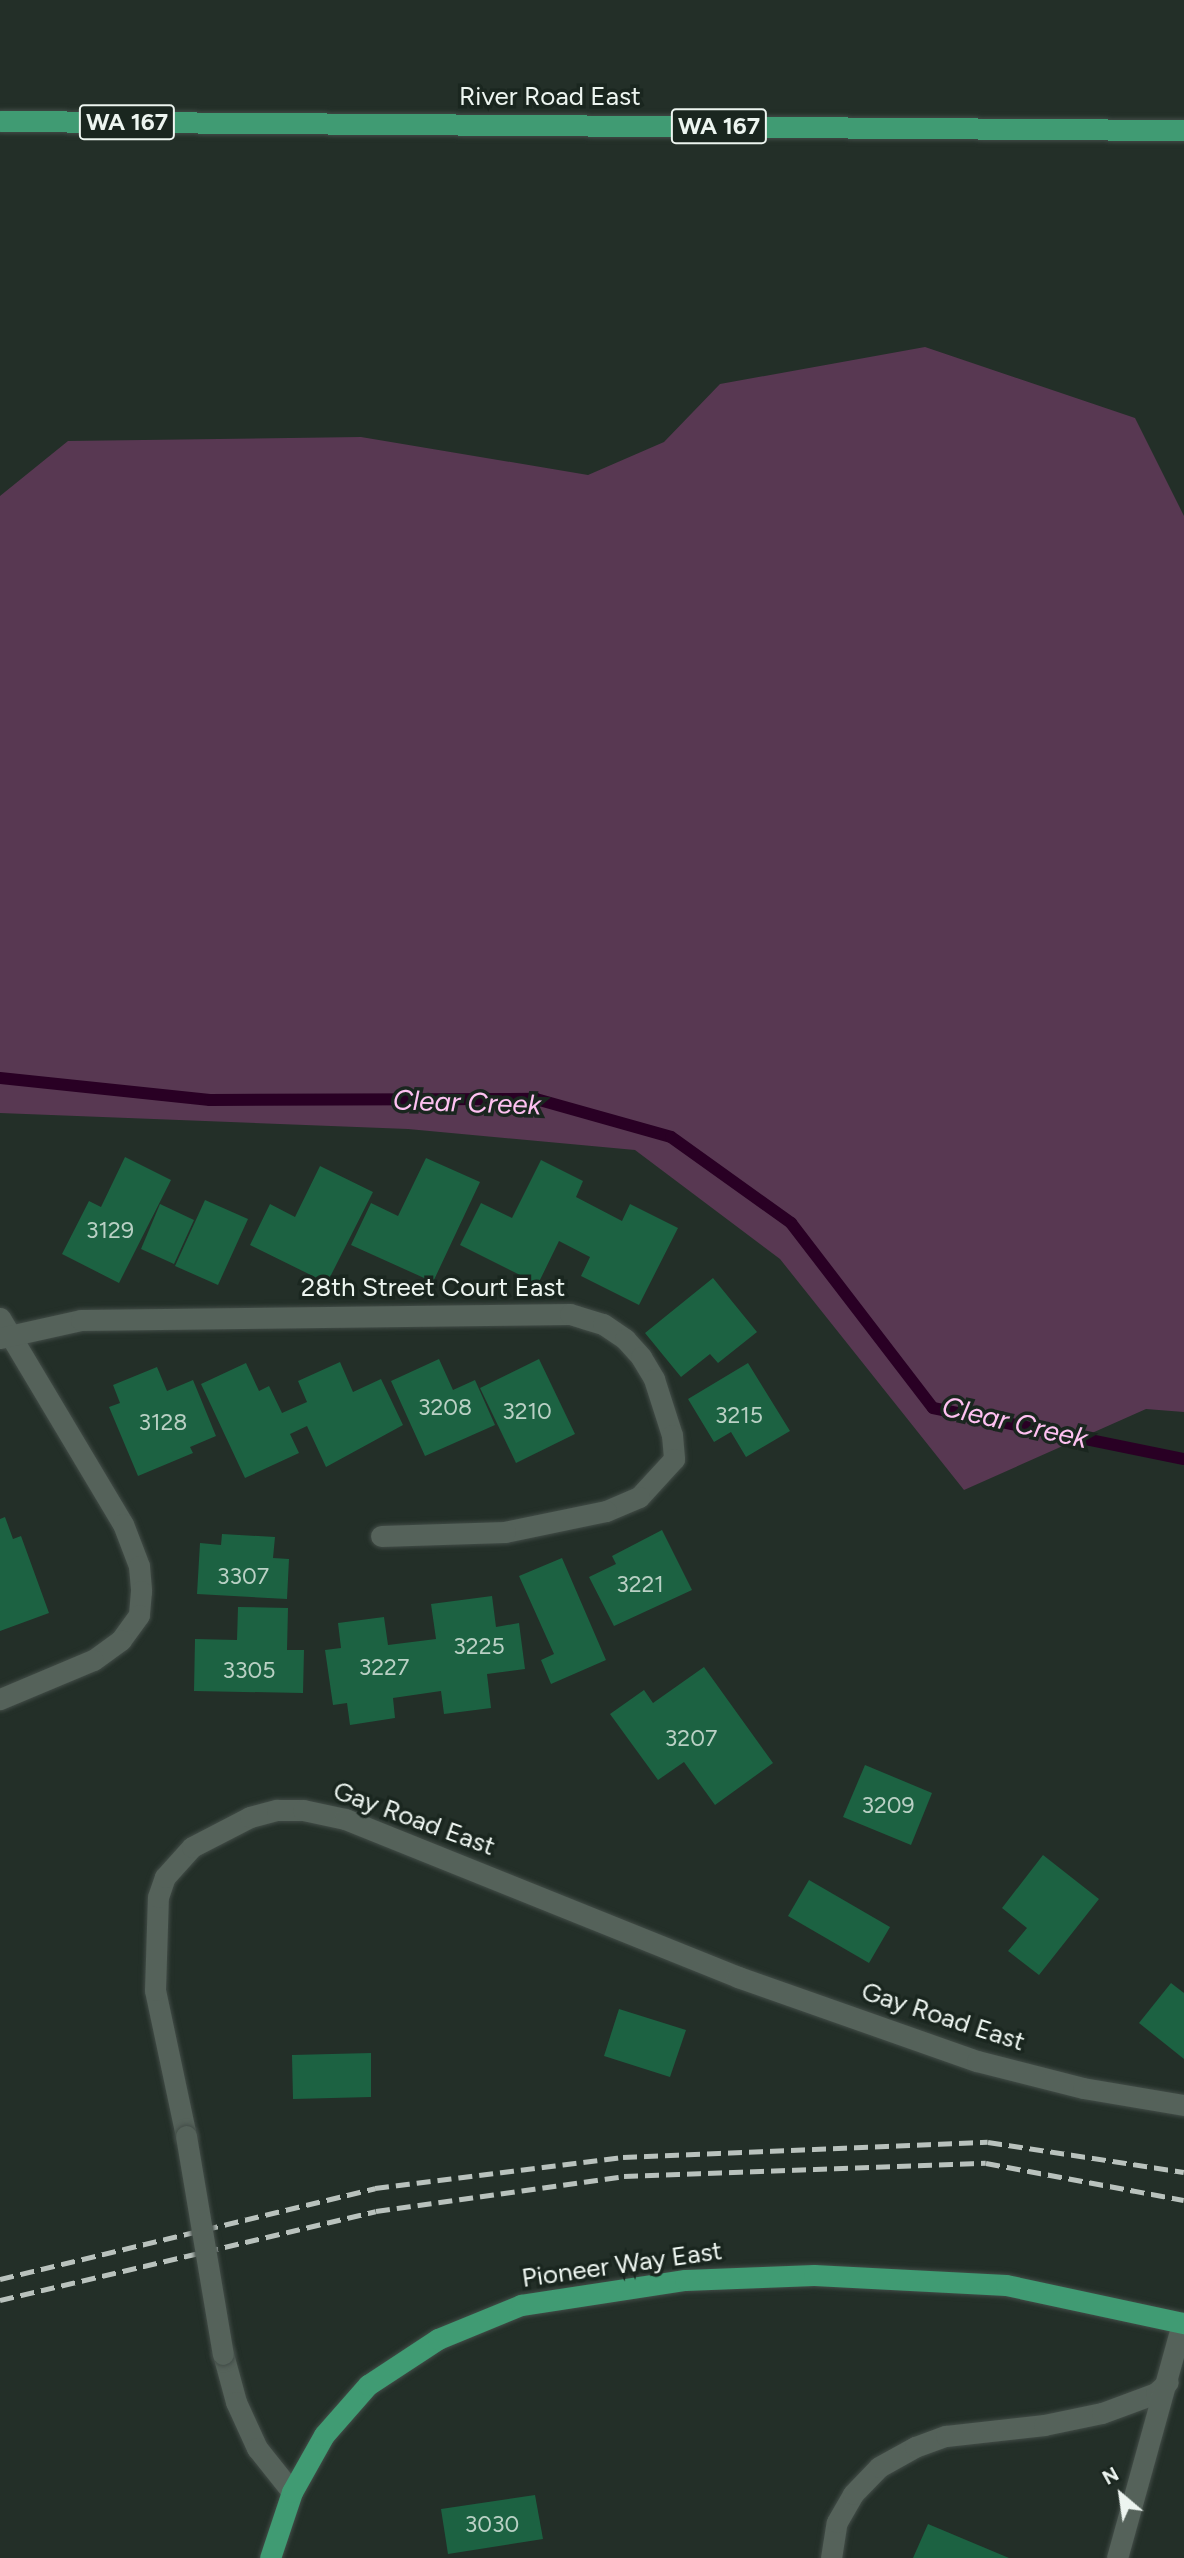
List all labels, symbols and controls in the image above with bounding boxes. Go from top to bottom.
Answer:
street label: River Road East [459,81,641,113]
road number: WA 167 [78,101,176,142]
road number: WA 167 [670,106,768,146]
water label: Clear Creek [392,1083,542,1121]
house number: 3129 [86,1216,134,1244]
street label: 28th Street Court East [301,1272,565,1304]
water label: Clear Creek [939,1389,1091,1455]
house number: 3208 [418,1393,472,1421]
house number: 3210 [502,1397,552,1425]
house number: 3215 [715,1401,763,1429]
house number: 3128 [139,1408,187,1436]
house number: 3307 [217,1562,269,1590]
house number: 3221 [616,1570,664,1598]
house number: 3225 [453,1632,505,1660]
house number: 3227 [359,1653,409,1681]
house number: 3305 [223,1656,275,1684]
house number: 3207 [665,1724,717,1752]
street label: Gay Road East [329,1775,499,1863]
house number: 3209 [861,1791,915,1819]
street label: Gay Road East [857,1976,1029,2058]
street label: Pioneer Way East [520,2235,724,2295]
north arrow [1086,2460,1156,2530]
text: N [1099,2463,1123,2490]
house number: 3030 [465,2510,519,2538]

